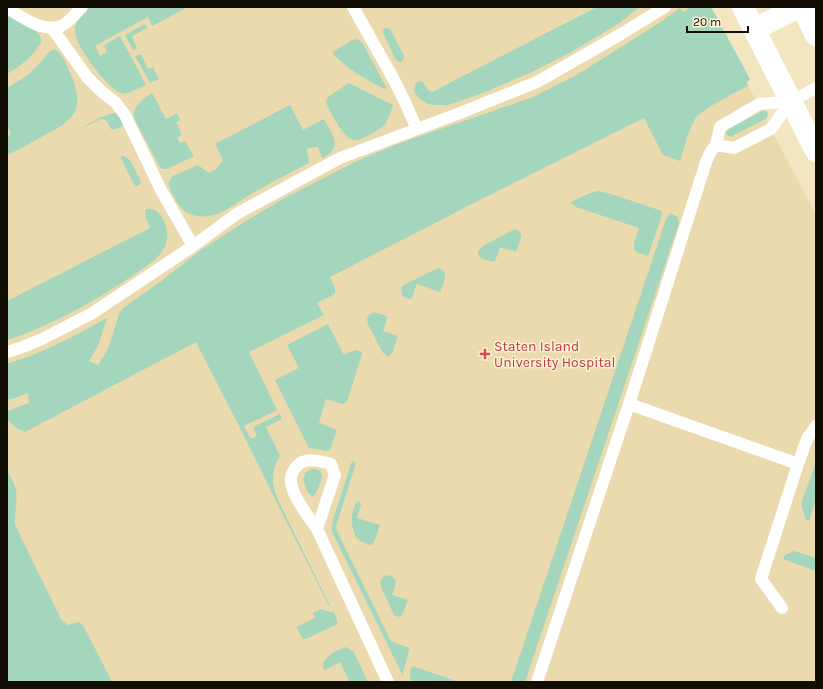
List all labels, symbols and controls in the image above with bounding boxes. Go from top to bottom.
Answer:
scale bar [687,8,748,34]
text: 20 m [693,15,721,29]
place label: Staten Island University Hospital [494,338,615,371]
marker: Staten Island University Hospital [479,348,491,360]

